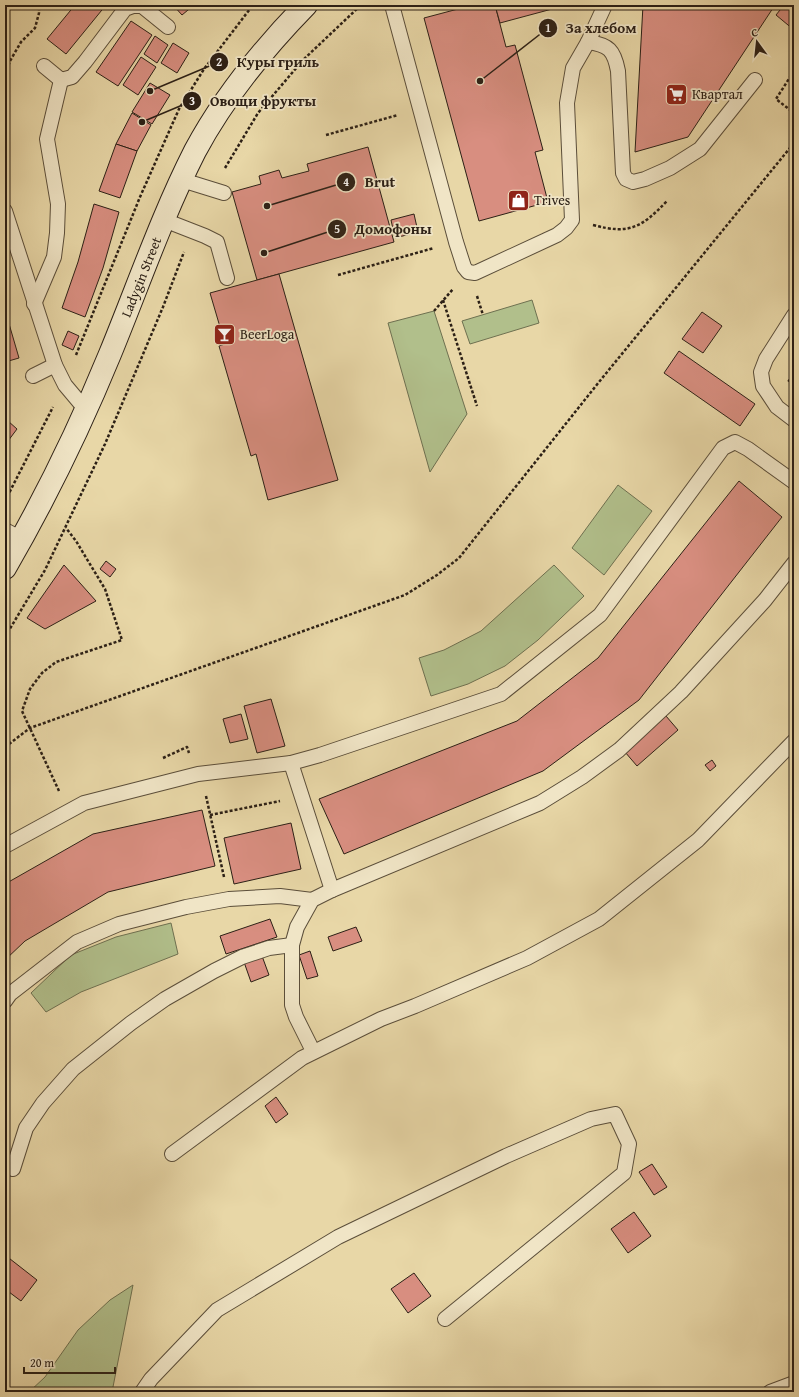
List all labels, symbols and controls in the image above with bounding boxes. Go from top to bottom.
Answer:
callout: За хлебом [538,14,645,41]
text: За хлебом [566,17,636,38]
text: 1 [545,19,551,36]
north arrow [737,22,777,62]
text: С [749,24,759,41]
callout: Куры гриль [209,48,328,75]
text: Куры гриль [237,51,320,72]
text: 2 [216,53,222,70]
supermarket icon: Квартал [664,81,690,107]
place label: Квартал [692,84,743,104]
callout: Овощи фрукты [182,87,324,114]
text: Овощи фрукты [210,90,316,111]
text: 3 [189,92,195,109]
callout: Brut [336,168,403,195]
text: Brut [365,171,396,192]
text: 4 [343,173,349,190]
shop icon: Trives [506,187,532,213]
place label: Trives [534,190,570,210]
callout: Домофоны [327,215,440,242]
text: Домофоны [353,218,432,239]
text: 5 [334,220,340,237]
street label: Ladygin Street [116,234,166,320]
bar icon: BeerLoga [212,321,238,347]
place label: BeerLoga [240,324,295,344]
scale bar [24,1349,115,1375]
text: 20 m [30,1354,54,1371]

